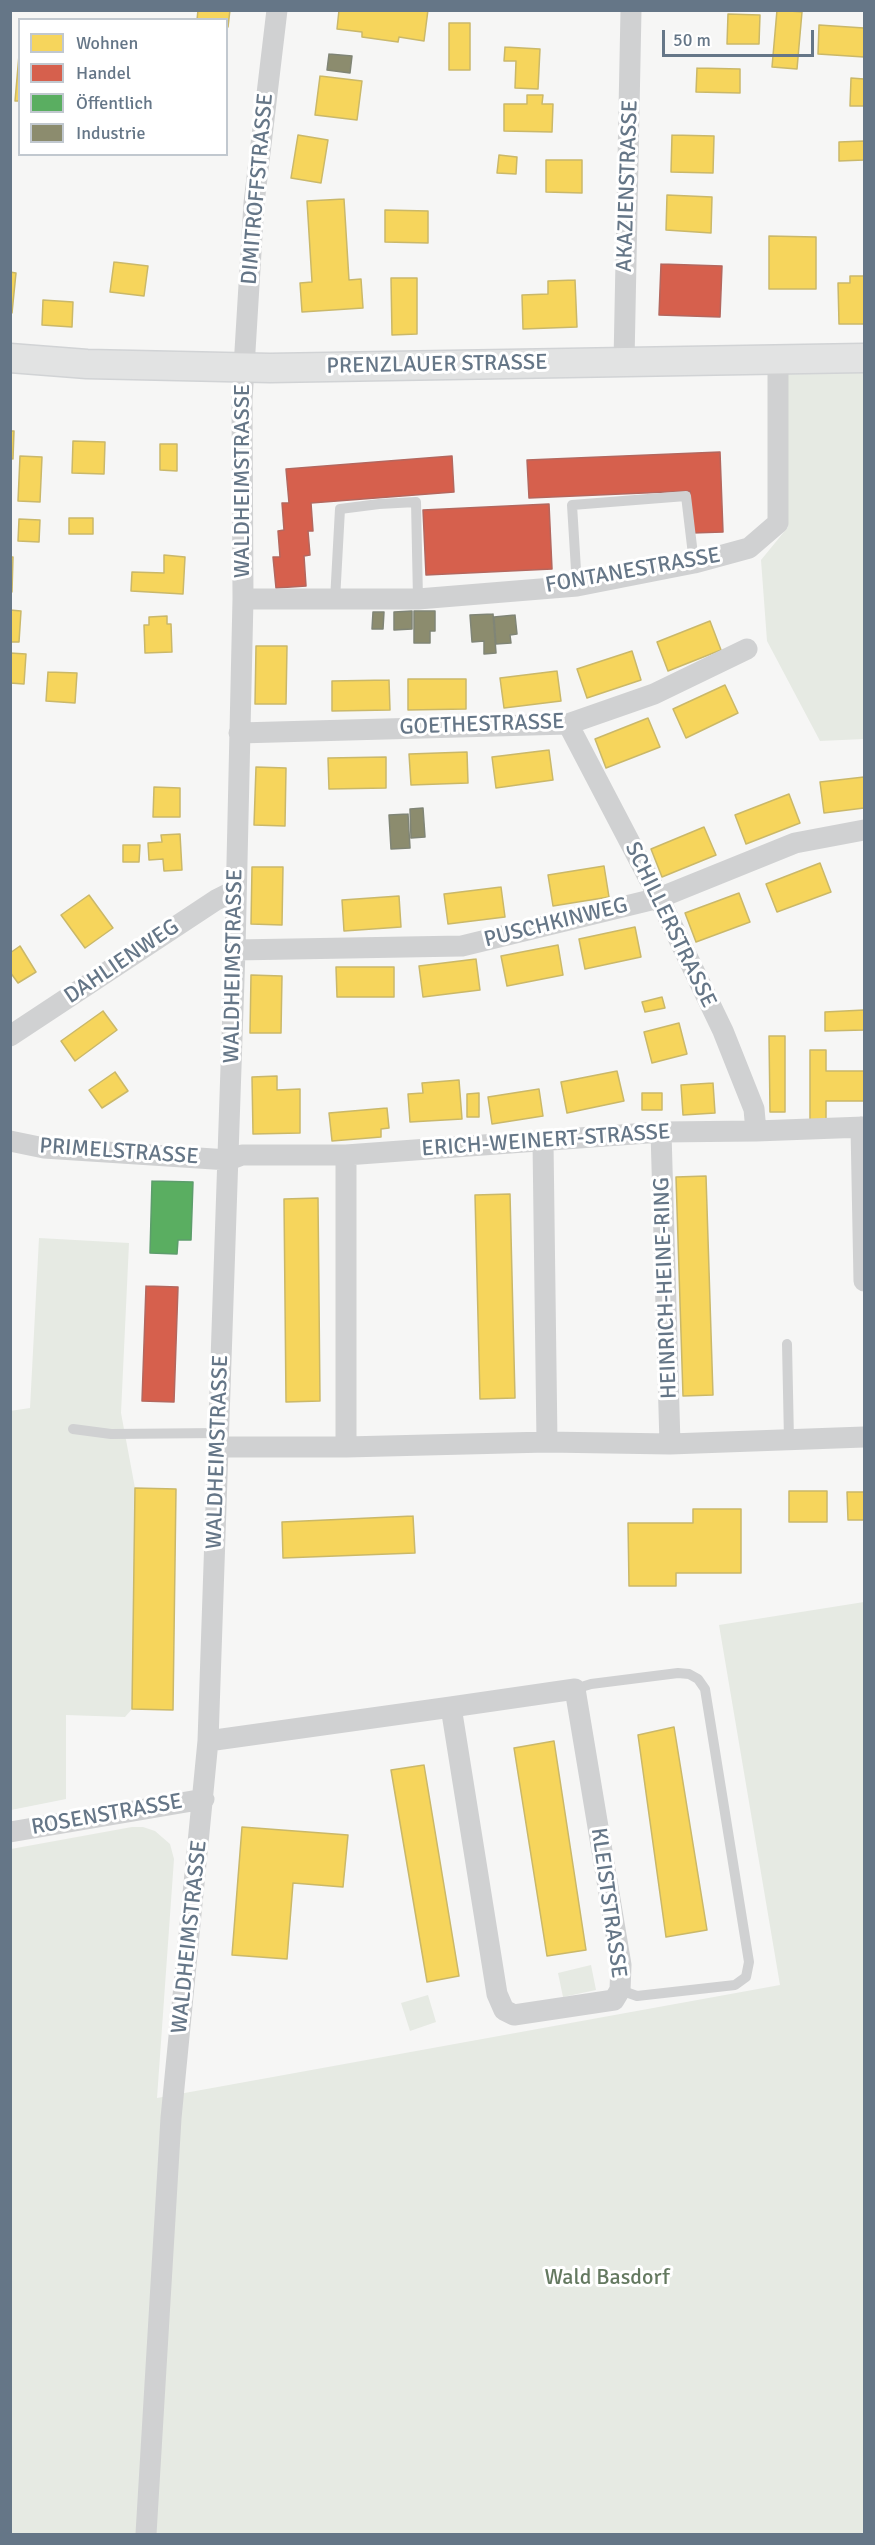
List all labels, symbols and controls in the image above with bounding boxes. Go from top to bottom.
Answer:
legend [18,18,228,156]
scale bar [665,18,816,56]
text: 50 m [673,29,711,51]
text: Wohnen [76,32,138,54]
text: Handel [76,62,131,84]
text: Öffentlich [76,92,153,114]
street label: DIMITROFFSTRASSE [236,92,280,286]
street label: AKAZIENSTRASSE [612,99,644,273]
text: Industrie [76,122,146,144]
street label: PRENZLAUER STRASSE [326,350,548,380]
street label: WALDHEIMSTRASSE [230,384,256,578]
street label: FONTANESTRASSE [543,543,723,599]
street label: GOETHESTRASSE [399,709,565,741]
street label: SCHILLERSTRASSE [618,838,722,1012]
street label: WALDHEIMSTRASSE [219,868,249,1064]
street label: PUSCHKINWEG [481,892,631,954]
street label: DAHLIENWEG [60,914,184,1010]
street label: ERICH-WEINERT-STRASSE [421,1119,671,1163]
street label: PRIMELSTRASSE [38,1133,200,1171]
street label: HEINRICH-HEINE-RING [649,1177,683,1399]
street label: WALDHEIMSTRASSE [201,1354,235,1550]
street label: ROSENSTRASSE [29,1789,185,1841]
street label: KLEISTSTRASSE [584,1826,632,1980]
street label: WALDHEIMSTRASSE [167,1839,213,2035]
park label: Wald Basdorf [544,2265,670,2291]

